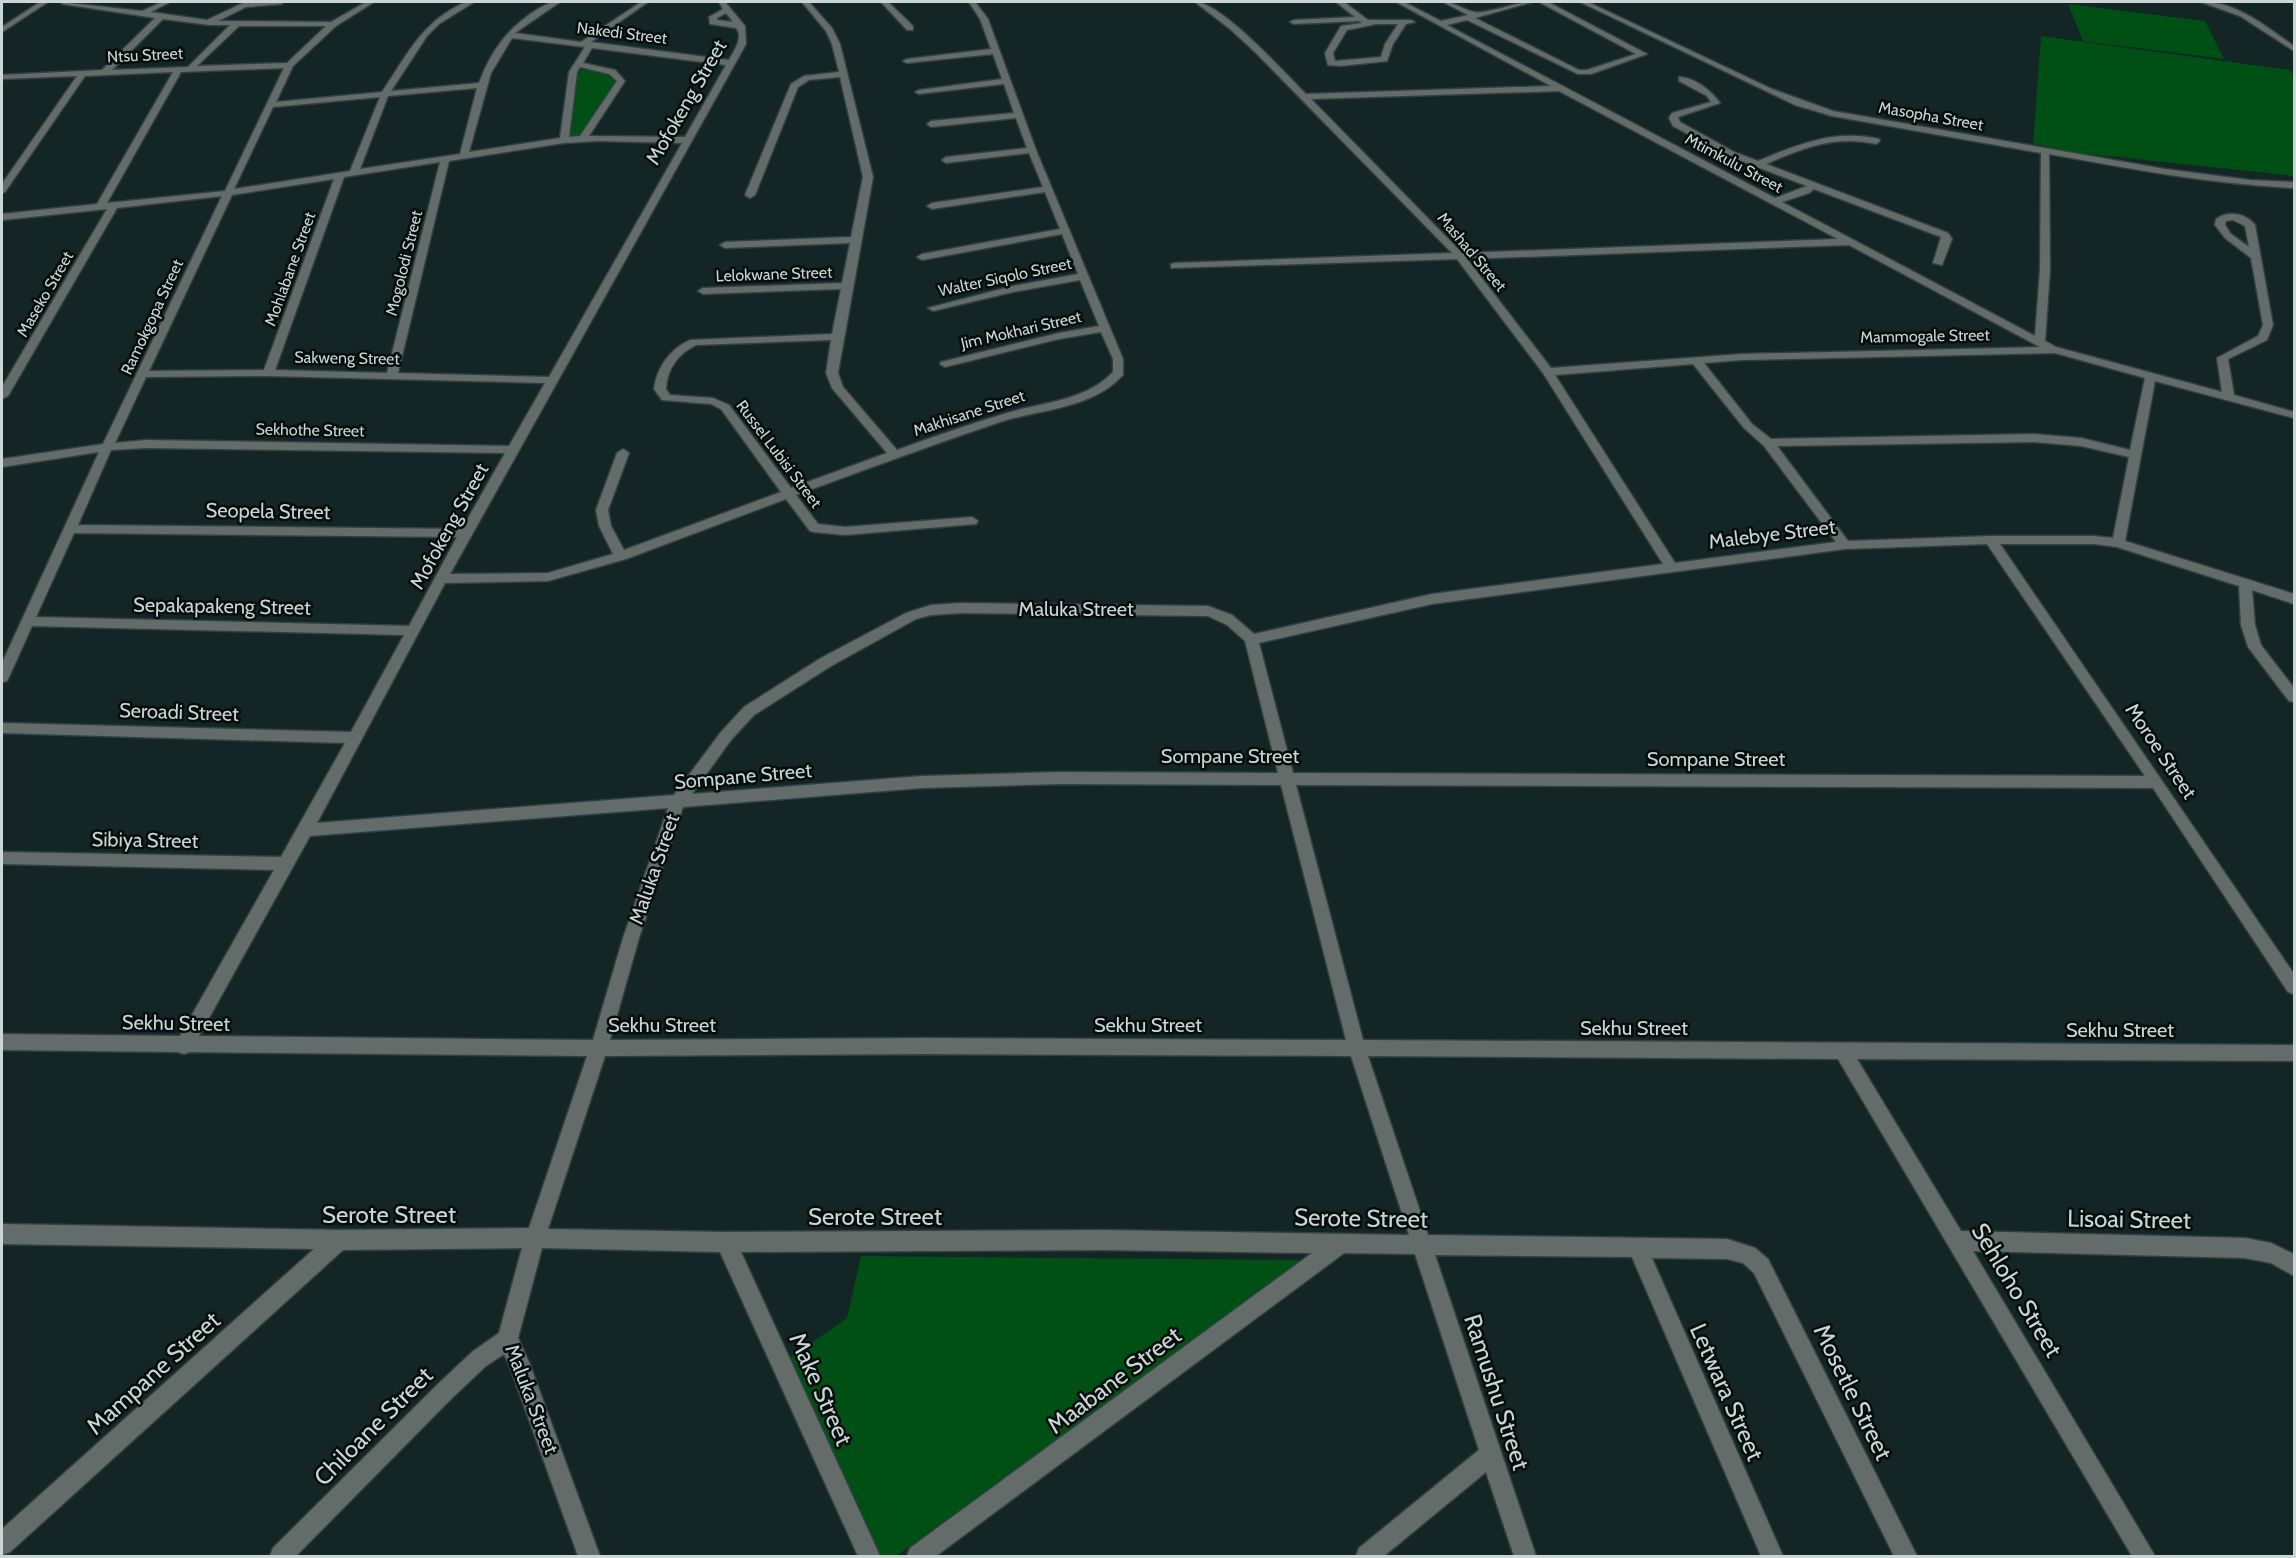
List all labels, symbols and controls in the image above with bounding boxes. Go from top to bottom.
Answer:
street label: Nakedi Street [576,18,669,48]
street label: Mofokeng Street [641,35,732,169]
street label: Ntsu Street [106,43,184,66]
street label: Masopha Street [1877,97,1985,135]
street label: Mtimkulu Street [1682,129,1787,197]
street label: Mogolodi Street [382,208,426,318]
street label: Mohlabane Street [261,209,320,329]
street label: Mashad Street [1433,209,1511,296]
street label: Maseko Street [13,247,77,340]
street label: Walter Siqolo Street [937,253,1074,300]
street label: Ramokgopa Street [117,256,187,378]
street label: Lelokwane Street [715,262,833,286]
street label: Jim Mokhari Street [958,307,1084,353]
street label: Mammogale Street [1860,325,1991,347]
street label: Sakweng Street [294,348,401,368]
street label: Makhisane Street [911,386,1028,440]
street label: Russel Lubisi Street [732,396,826,512]
street label: Sekhothe Street [255,420,365,440]
street label: Mofokeng Street [405,459,494,593]
street label: Seopela Street [206,498,331,524]
street label: Malebye Street [1707,514,1837,554]
street label: Sepakapakeng Street [133,592,311,620]
street label: Maluka Street [1018,597,1134,621]
street label: Seroadi Street [119,698,240,726]
street label: Moroe Street [2120,699,2202,804]
street label: Sompane Street [1161,744,1299,768]
street label: Sompane Street [1647,747,1785,771]
street label: Sompane Street [673,758,813,794]
street label: Maluka Street [624,810,684,927]
street label: Sibiya Street [91,827,199,853]
street label: Sekhu Street [122,1010,231,1036]
street label: Sekhu Street [608,1013,716,1037]
street label: Sekhu Street [1094,1013,1202,1037]
street label: Sekhu Street [1580,1016,1688,1040]
street label: Sekhu Street [2066,1018,2174,1042]
street label: Serote Street [322,1200,456,1229]
street label: Serote Street [808,1202,942,1231]
street label: Serote Street [1294,1202,1428,1234]
street label: Lisoai Street [2067,1203,2191,1235]
street label: Sehloho Street [1966,1218,2068,1362]
street label: Mampane Street [80,1305,226,1441]
street label: Ramushu Street [1458,1310,1536,1474]
street label: Letwara Street [1684,1319,1770,1465]
street label: Mosetle Street [1808,1319,1898,1465]
street label: Maabane Street [1041,1320,1187,1440]
street label: Make Street [783,1328,859,1450]
street label: Maluka Street [500,1341,564,1457]
street label: Chiloane Street [308,1361,438,1491]

